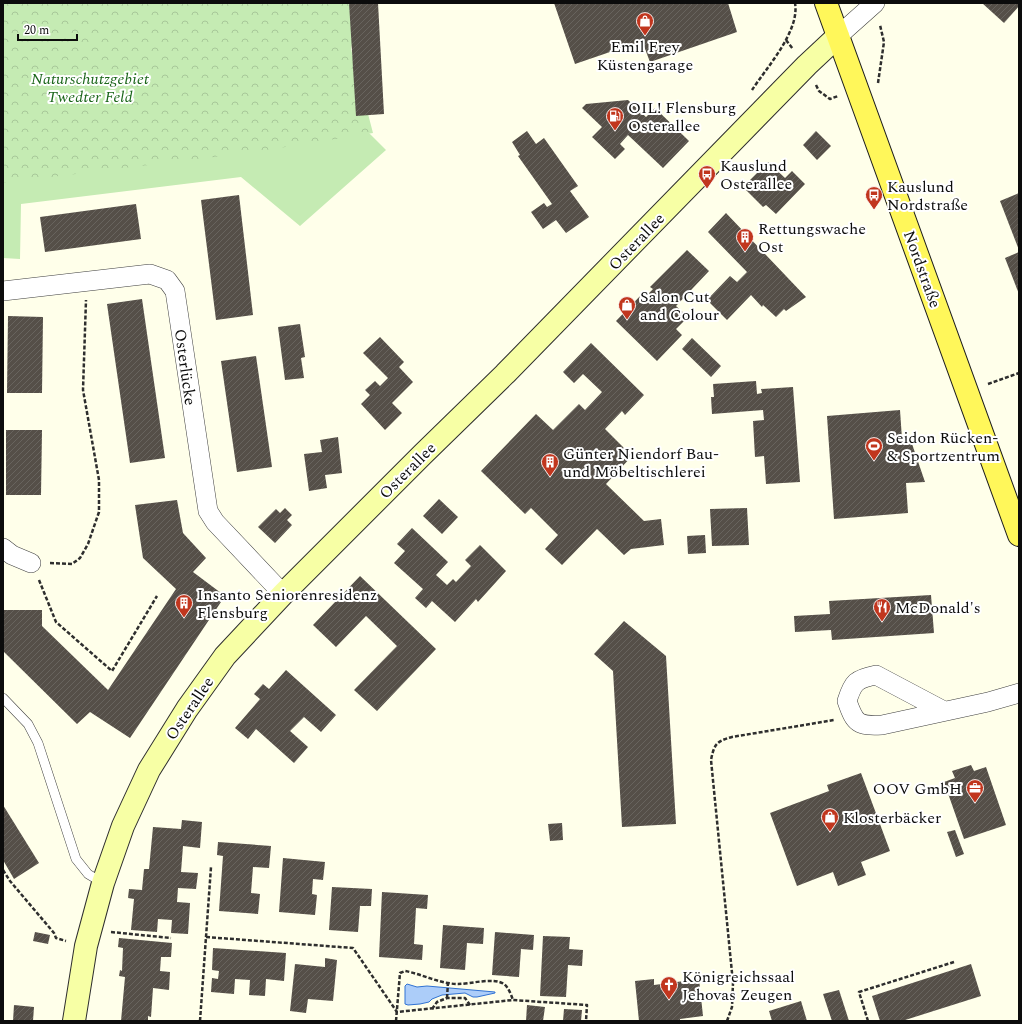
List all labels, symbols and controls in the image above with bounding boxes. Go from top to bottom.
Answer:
shop icon: Emil Frey Küstengarage [635,11,655,36]
scale bar [18,16,77,42]
text: 20 m [24,21,49,40]
place label: Emil Frey Küstengarage [597,35,693,77]
park label: Naturschutzgebiet Twedter Feld [31,67,150,109]
place label: OIL! Flensburg Osterallee [628,96,736,138]
fuel station icon: OIL! Flensburg Osterallee [605,106,625,131]
place label: Kauslund Osterallee [720,154,792,196]
bus stop icon: Kauslund Osterallee [697,164,717,189]
place label: Kauslund Nordstraße [887,175,968,217]
bus stop icon: Kauslund Nordstraße [864,185,884,210]
street label: Osterallee [603,207,670,276]
place label: Rettungswache Ost [758,217,866,259]
building icon: Rettungswache Ost [735,227,755,252]
street label: Nordstraße [897,227,947,312]
place label: Salon Cut and Colour [640,285,719,327]
shop icon: Salon Cut and Colour [617,295,637,320]
street label: Osterlücke [168,327,202,407]
place label: Seidon Rücken- & Sportzentrum [887,426,1000,468]
sports icon: Seidon Rücken- & Sportzentrum [864,436,884,461]
street label: Osterallee [374,437,442,505]
place label: Günter Niendorf Bau- und Möbeltischlerei [563,442,719,484]
building icon: Günter Niendorf Bau- und Möbeltischlerei [540,452,560,477]
place label: Insanto Seniorenresidenz Flensburg [197,583,377,625]
building icon: Insanto Seniorenresidenz Flensburg [174,593,194,618]
place label: McDonald's [895,596,981,620]
restaurant icon: McDonald's [872,597,892,622]
street label: Osterallee [160,672,220,745]
place label: OOV GmbH [873,777,962,801]
office icon: OOV GmbH [965,778,985,803]
place label: Klosterbäcker [843,806,941,830]
shop icon: Klosterbäcker [820,807,840,832]
place label: Königreichssaal Jehovas Zeugen [682,965,795,1007]
church icon: Königreichssaal Jehovas Zeugen [659,975,679,1000]

